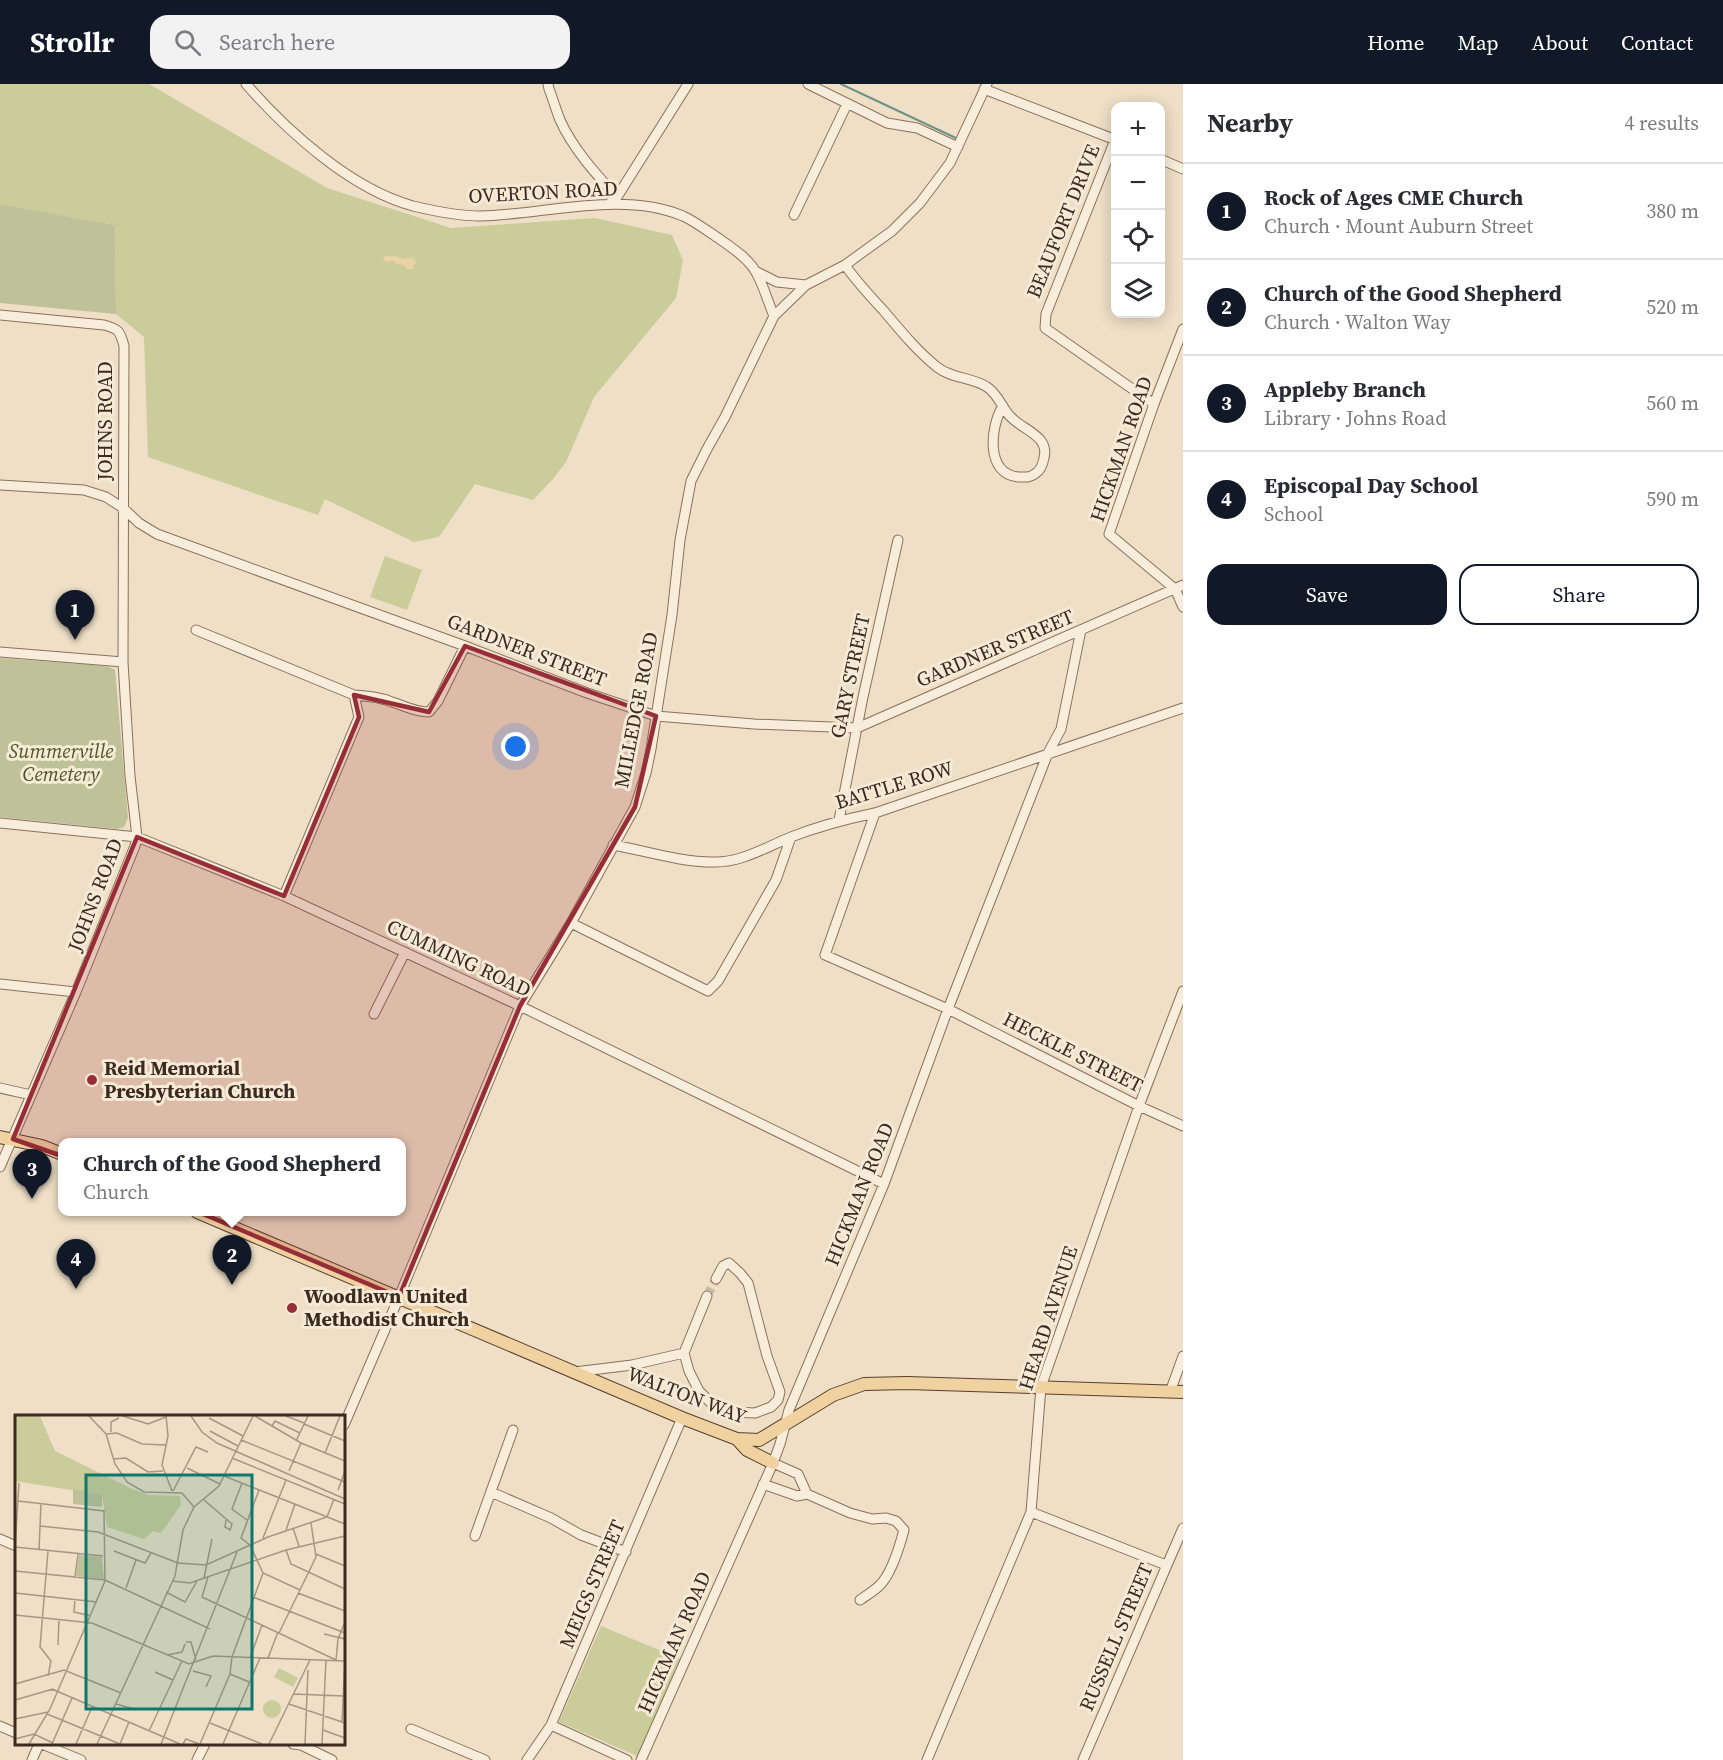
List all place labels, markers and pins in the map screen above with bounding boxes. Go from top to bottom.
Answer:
pin: 1 [56,590,94,640]
place label: Reid Memorial Presbyterian Church [104,1054,295,1105]
marker: Reid Memorial Presbyterian Church [85,1073,99,1087]
pin: 3 [12,1150,51,1199]
pin: 2 [212,1236,252,1285]
pin: 4 [56,1240,96,1289]
place label: Woodlawn United Methodist Church [304,1282,469,1333]
marker: Woodlawn United Methodist Church [285,1301,299,1315]

